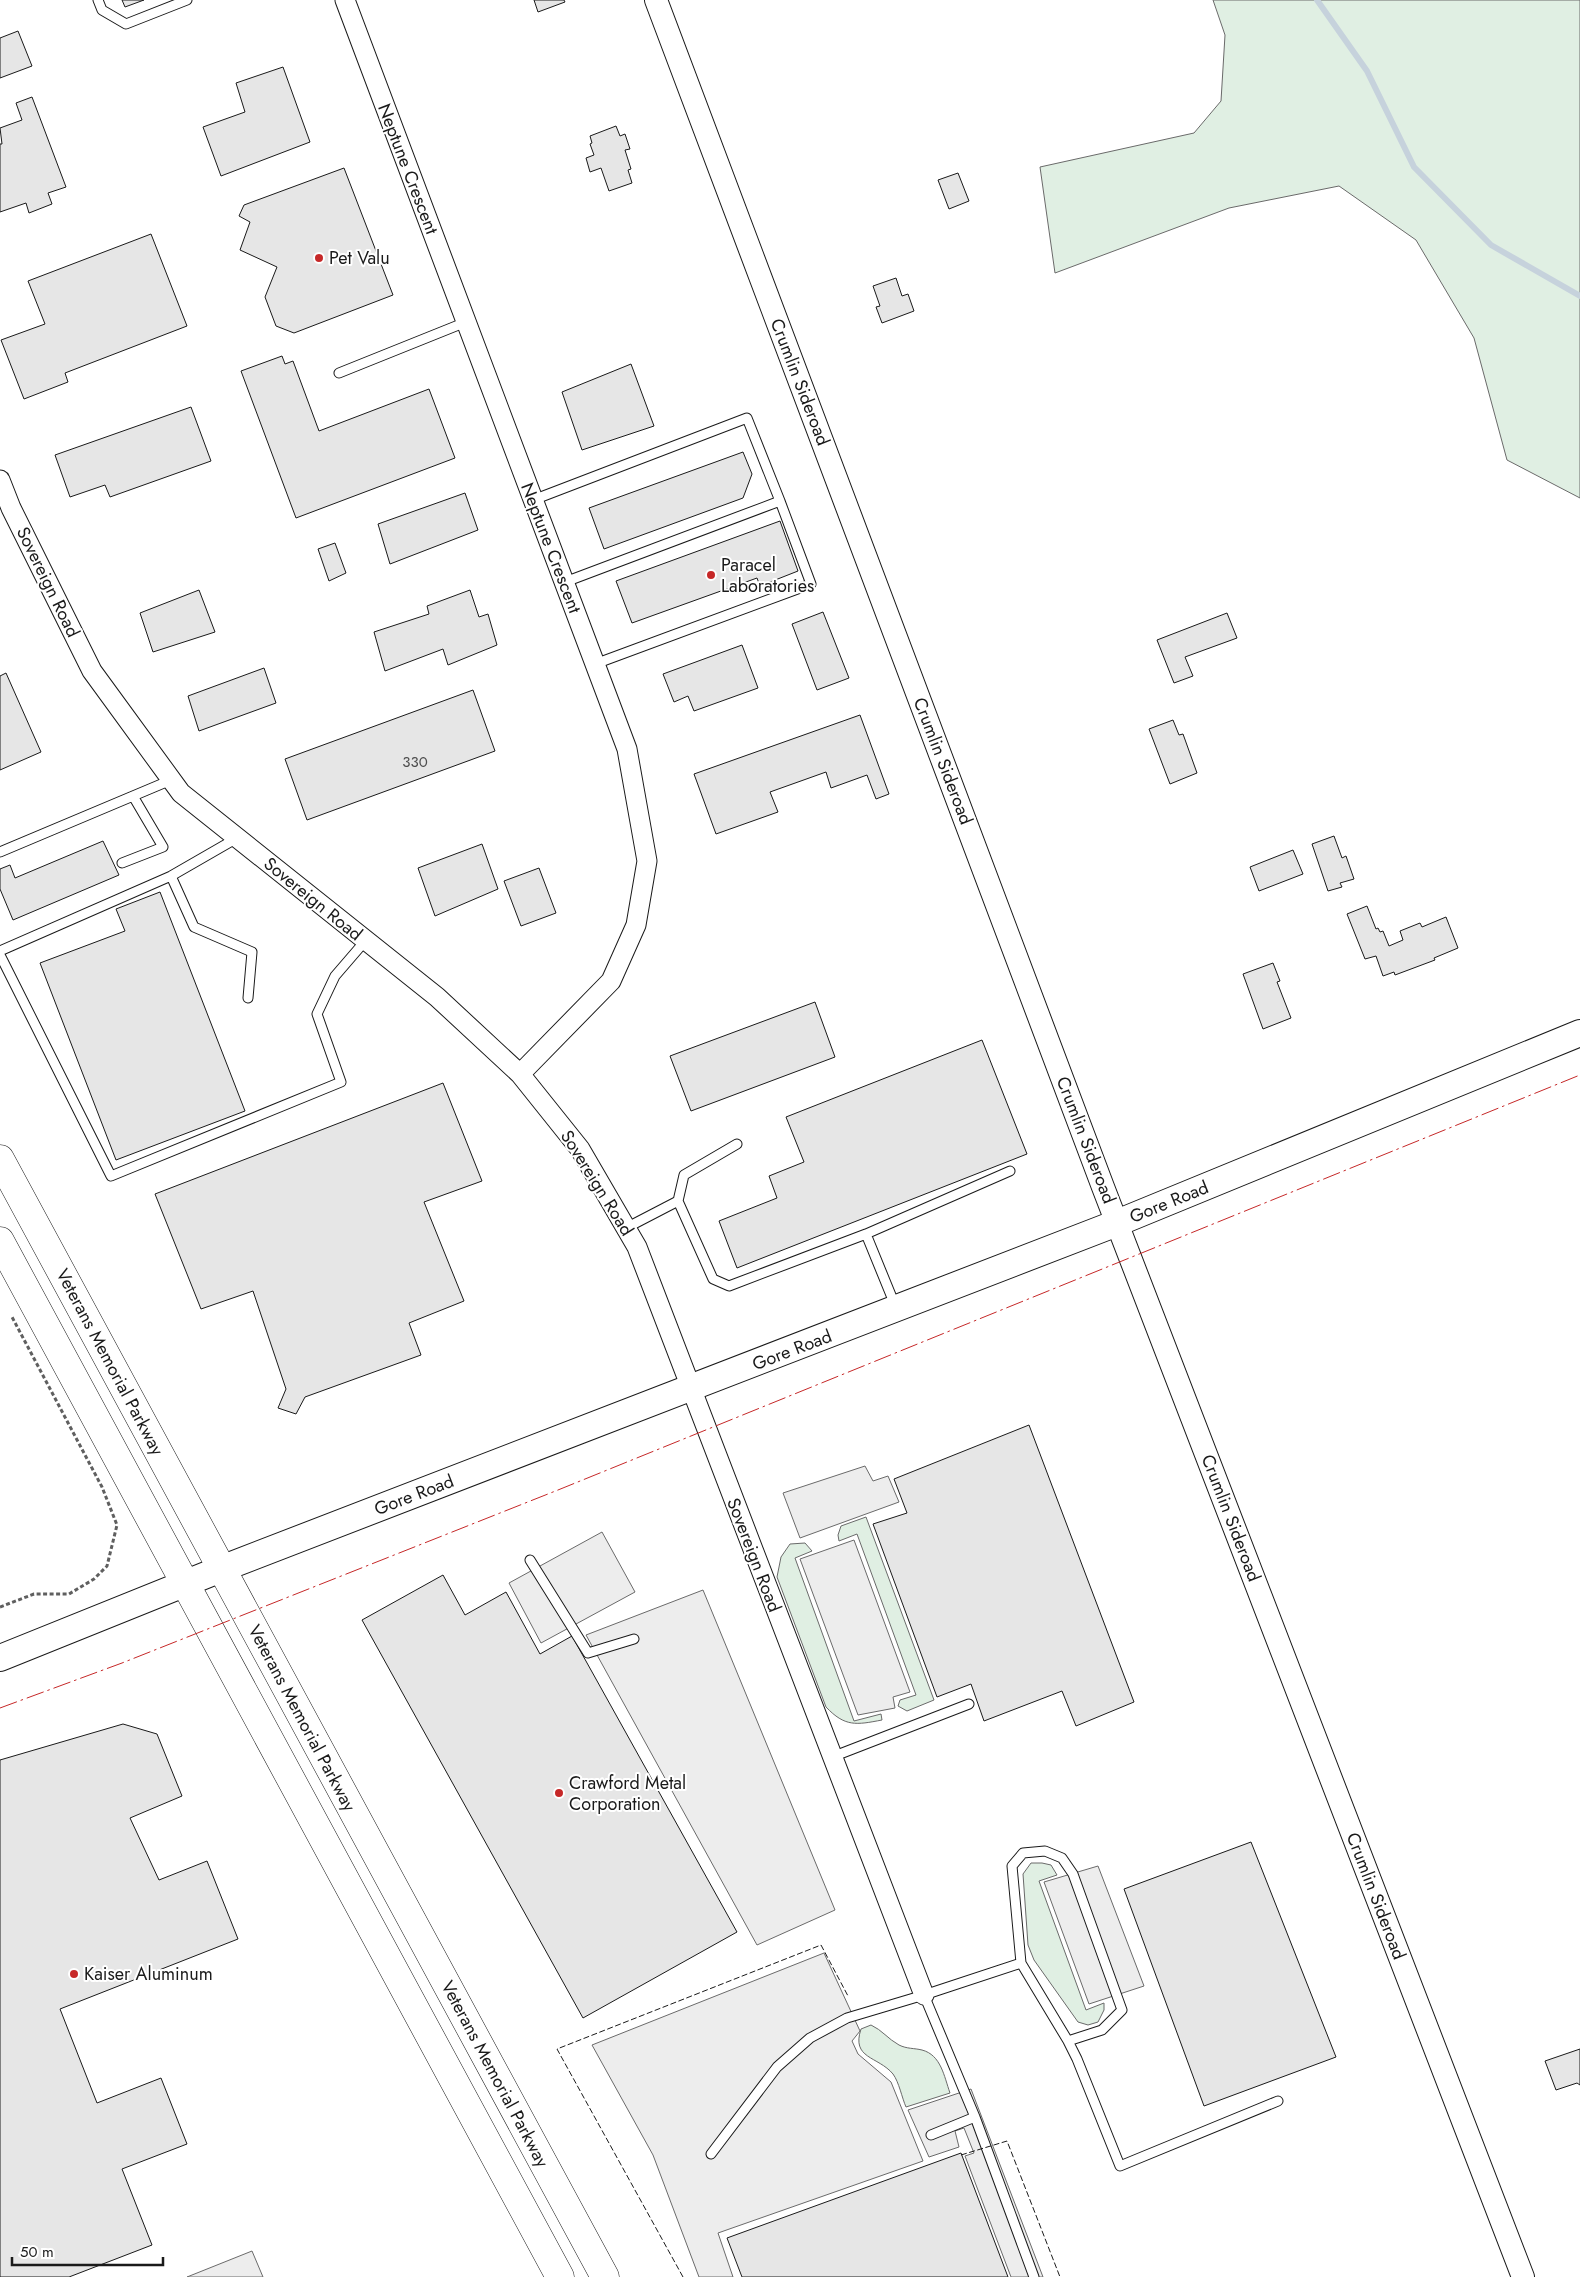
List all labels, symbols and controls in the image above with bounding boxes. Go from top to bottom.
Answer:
street label: Neptune Crescent [371,100,445,239]
place label: Pet Valu [329,245,390,271]
marker: Pet Valu [313,252,325,264]
street label: Crumlin Sideroad [764,315,836,449]
street label: Neptune Crescent [514,479,588,618]
street label: Sovereign Road [10,522,86,642]
place label: Paracel Laboratories [721,552,814,599]
marker: Paracel Laboratories [705,569,717,581]
street label: Crumlin Sideroad [907,694,979,828]
house number: 330 [402,751,428,773]
street label: Sovereign Road [258,851,368,947]
street label: Crumlin Sideroad [1050,1073,1122,1207]
street label: Sovereign Road [554,1125,640,1241]
street label: Gore Road [1126,1174,1212,1230]
street label: Veterans Memorial Parkway [50,1264,170,1460]
street label: Gore Road [749,1323,835,1377]
street label: Crumlin Sideroad [1195,1451,1267,1585]
street label: Gore Road [371,1468,457,1522]
street label: Sovereign Road [720,1494,788,1616]
street label: Veterans Memorial Parkway [242,1620,362,1816]
place label: Crawford Metal Corporation [569,1770,686,1817]
marker: Crawford Metal Corporation [553,1787,565,1799]
street label: Crumlin Sideroad [1340,1829,1412,1963]
place label: Kaiser Aluminum [84,1961,213,1987]
marker: Kaiser Aluminum [68,1968,80,1980]
street label: Veterans Memorial Parkway [435,1976,555,2172]
scale bar [12,2234,164,2266]
text: 50 m [20,2241,54,2263]

